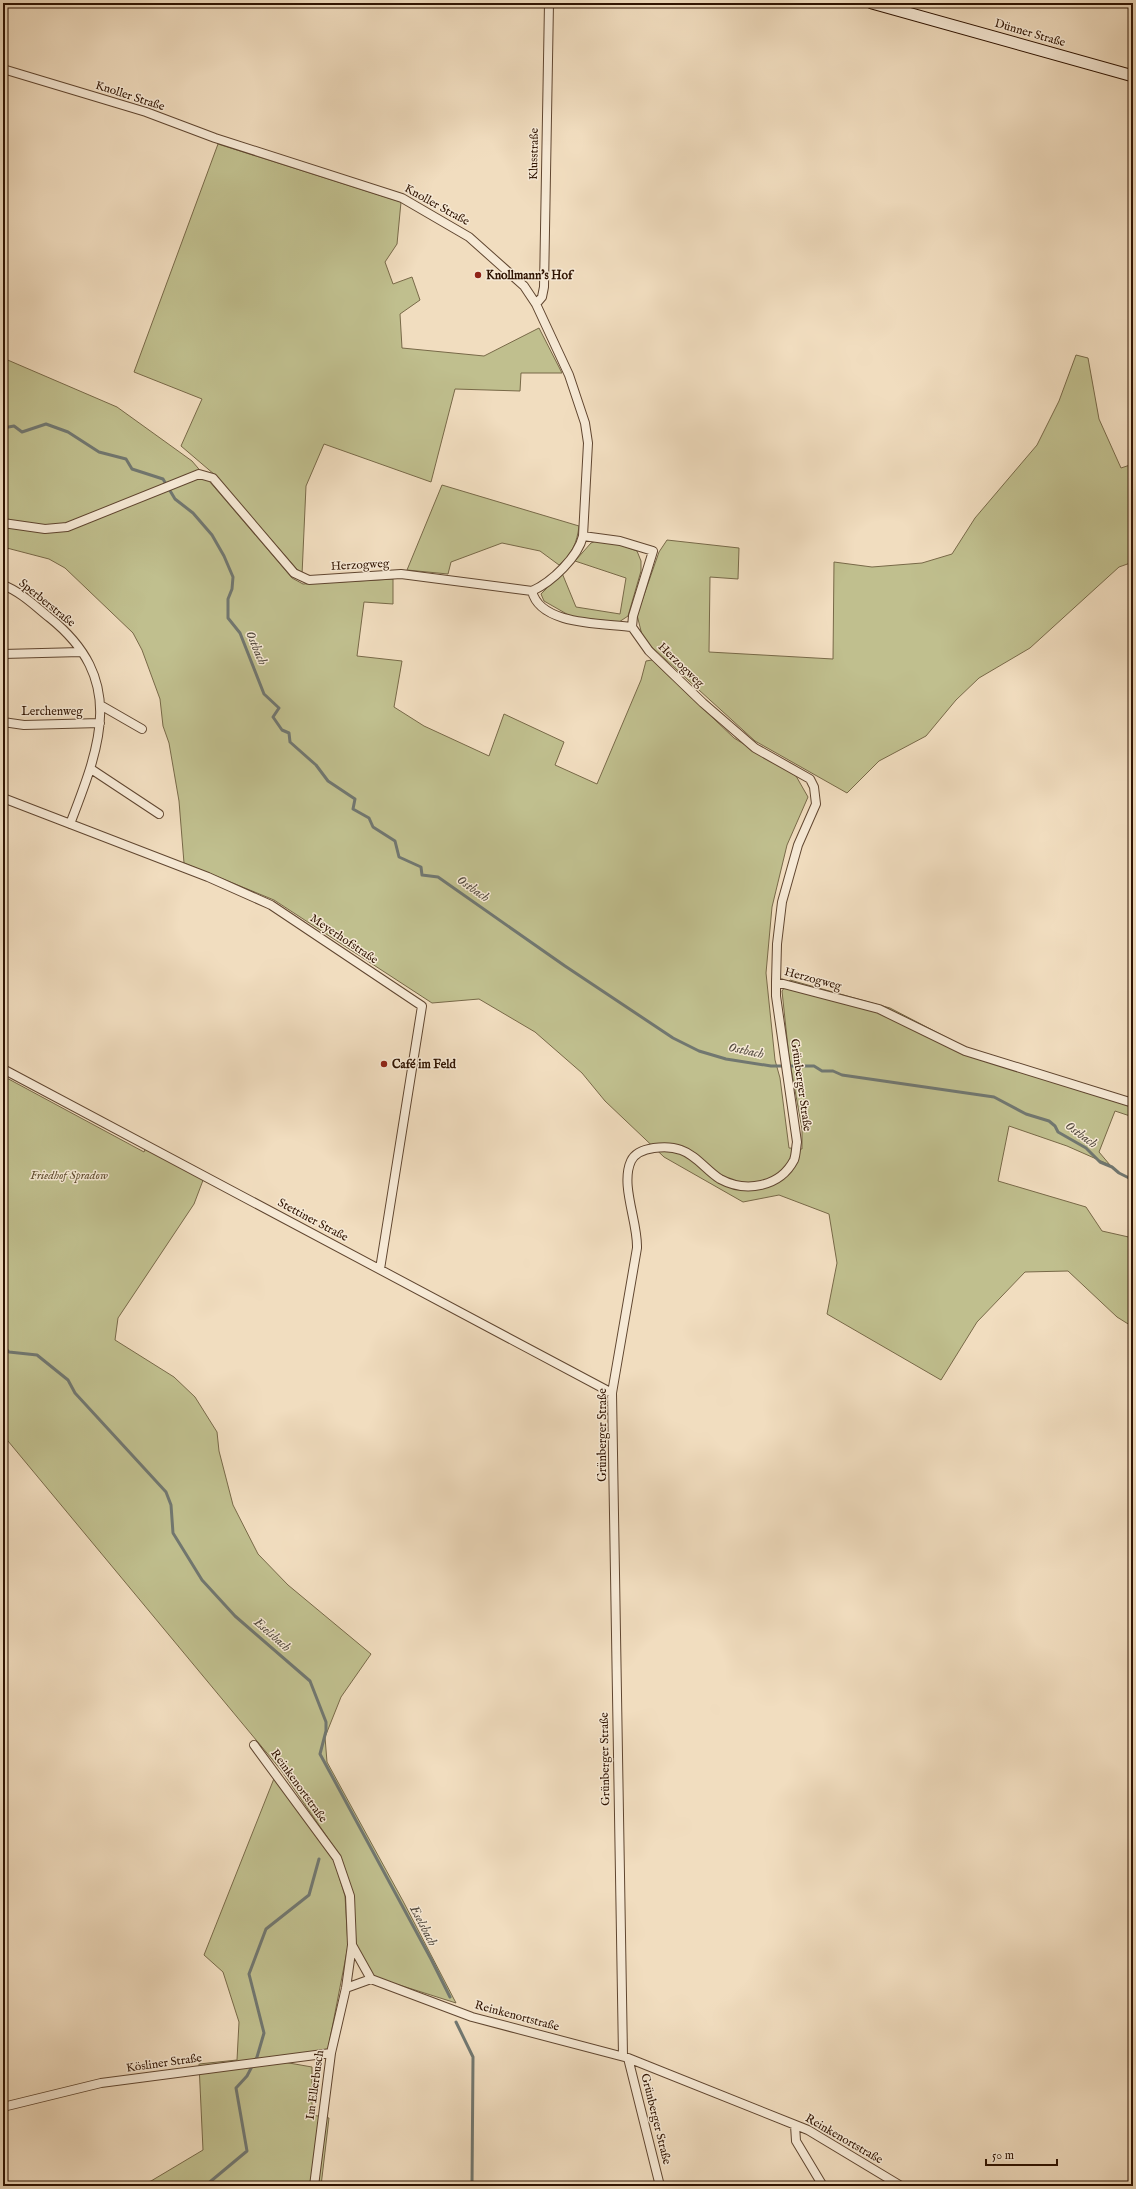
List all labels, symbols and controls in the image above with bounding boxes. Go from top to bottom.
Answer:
street label: Dünner Straße [993,16,1067,50]
street label: Knoller Straße [93,78,167,114]
street label: Klusstraße [526,127,542,180]
street label: Knoller Straße [402,181,473,229]
place label: Knollmann's Hof [486,268,575,283]
marker: Knollmann's Hof [473,270,483,280]
street label: Herzogweg [330,556,390,574]
street label: Sperberstraße [15,576,79,631]
water label: Ostbach [241,628,271,668]
street label: Herzogweg [655,639,708,691]
street label: Lerchenweg [21,704,83,719]
water label: Ostbach [453,872,493,907]
street label: Meyerhofstraße [307,911,381,968]
street label: Herzogweg [783,964,844,994]
street label: Grünberger Straße [787,1038,815,1133]
water label: Ostbach [727,1039,766,1063]
place label: Café im Feld [392,1057,457,1072]
marker: Café im Feld [379,1059,389,1069]
water label: Ostbach [1062,1118,1101,1153]
park label: Friedhof Spradow [30,1168,109,1183]
street label: Stettiner Straße [275,1195,351,1245]
street label: Grünberger Straße [595,1388,610,1482]
water label: Eselsbach [249,1614,294,1656]
street label: Grünberger Straße [597,1712,613,1806]
street label: Reinkenortstraße [267,1746,331,1826]
water label: Eselsbach [405,1902,441,1950]
street label: Reinkenortstraße [473,1997,561,2035]
street label: Im Ellerbusch [303,2049,327,2121]
street label: Kösliner Straße [125,2050,203,2076]
street label: Grünberger Straße [637,2072,675,2167]
street label: Reinkenortstraße [803,2111,886,2167]
scale bar [986,2141,1057,2167]
text: 50 m [992,2148,1014,2163]

